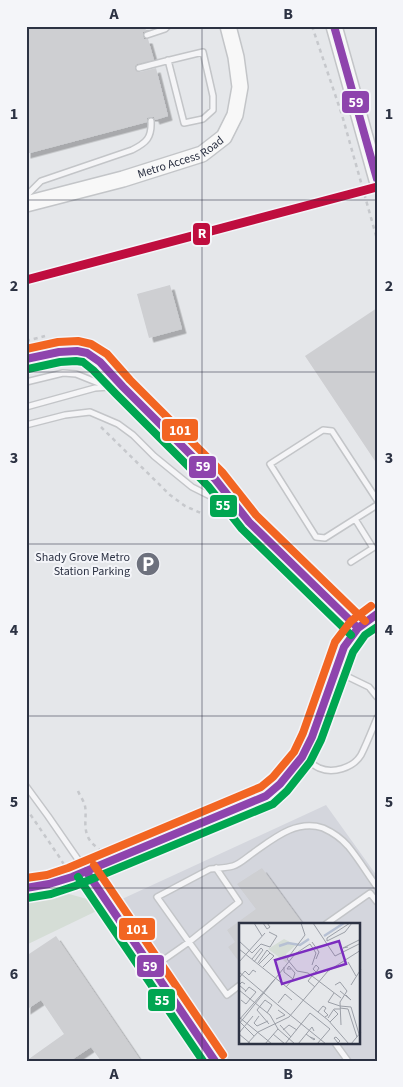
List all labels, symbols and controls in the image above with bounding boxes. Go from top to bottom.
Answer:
text: A [108,3,119,25]
text: B [283,3,293,25]
line badge: 59 [341,90,370,114]
text: 59 [349,93,363,113]
text: 1 [10,103,18,125]
text: 1 [385,103,393,125]
street label: Metro Access Road [135,132,228,183]
line badge: R [192,222,211,246]
text: R [198,224,207,244]
text: 2 [10,275,18,297]
text: 2 [385,275,393,297]
line badge: 101 [161,418,199,442]
text: 101 [169,421,191,441]
text: 3 [10,447,18,469]
text: 3 [385,447,393,469]
line badge: 59 [188,455,217,479]
text: 59 [196,457,210,477]
line badge: 55 [209,494,238,518]
text: 55 [216,496,230,516]
place label: Shady Grove Metro Station Parking [35,549,130,580]
parking icon: Shady Grove Metro Station Parking [135,551,161,577]
text: 4 [10,619,19,641]
text: 4 [385,619,394,641]
text: 5 [10,791,18,813]
text: 5 [385,791,393,813]
line badge: 101 [118,917,156,941]
text: 101 [126,920,148,940]
inset map [239,923,360,1044]
line badge: 59 [136,954,165,978]
text: 59 [143,957,157,977]
text: 6 [10,963,18,985]
text: 6 [385,963,393,985]
line badge: 55 [147,988,176,1012]
text: 55 [155,991,169,1011]
text: A [108,1063,119,1085]
text: B [283,1063,293,1085]

